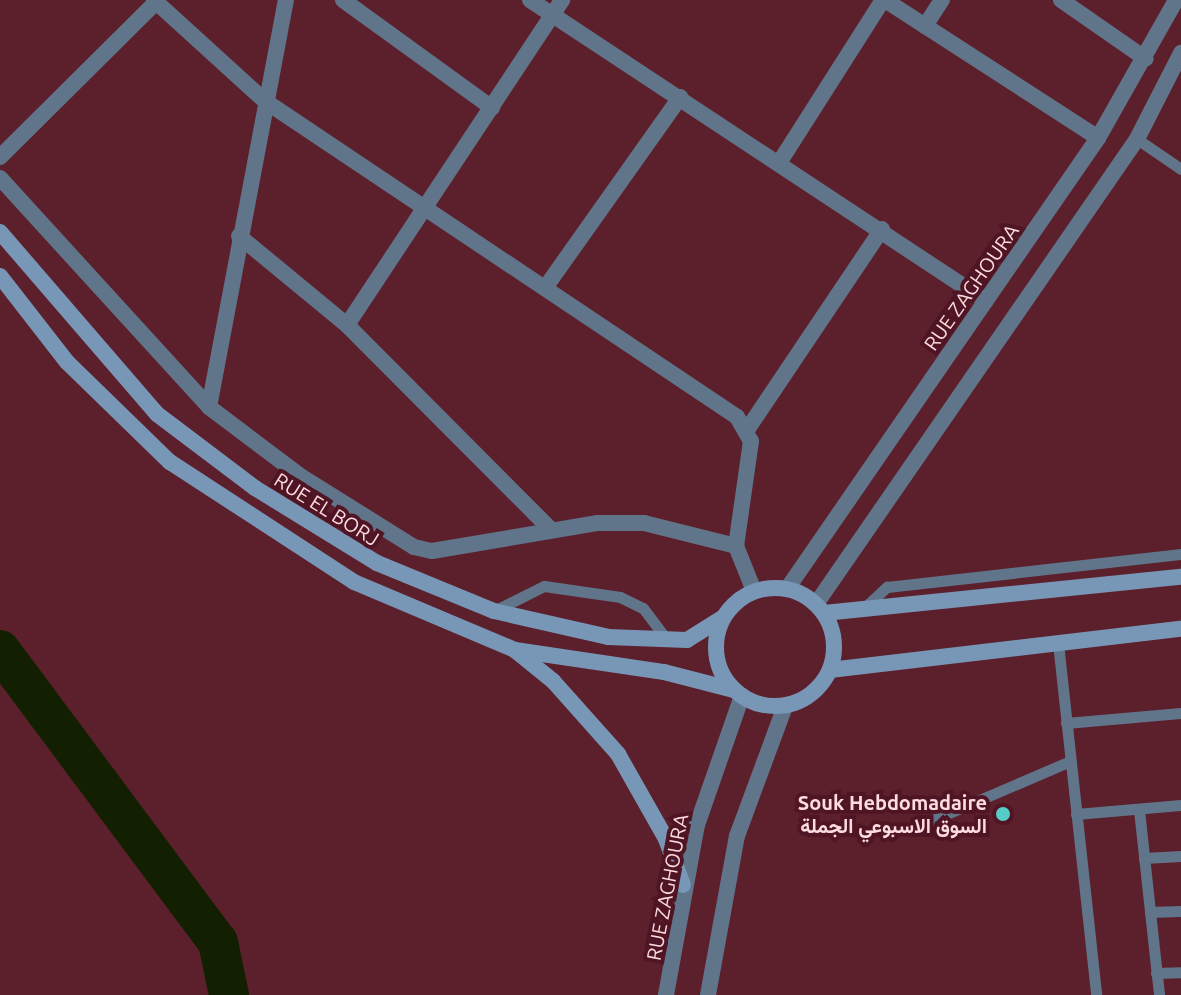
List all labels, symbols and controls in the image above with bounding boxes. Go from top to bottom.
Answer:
street label: RUE ZAGHOURA [918,219,1024,355]
street label: RUE EL BORJ [270,467,384,551]
place label: Souk Hebdomadaire السوق الاسبوعي الجملة [798,790,987,837]
marker: Souk Hebdomadaire السوق الاسبوعي الجملة [994,805,1012,823]
street label: RUE ZAGHOURA [641,812,693,962]

